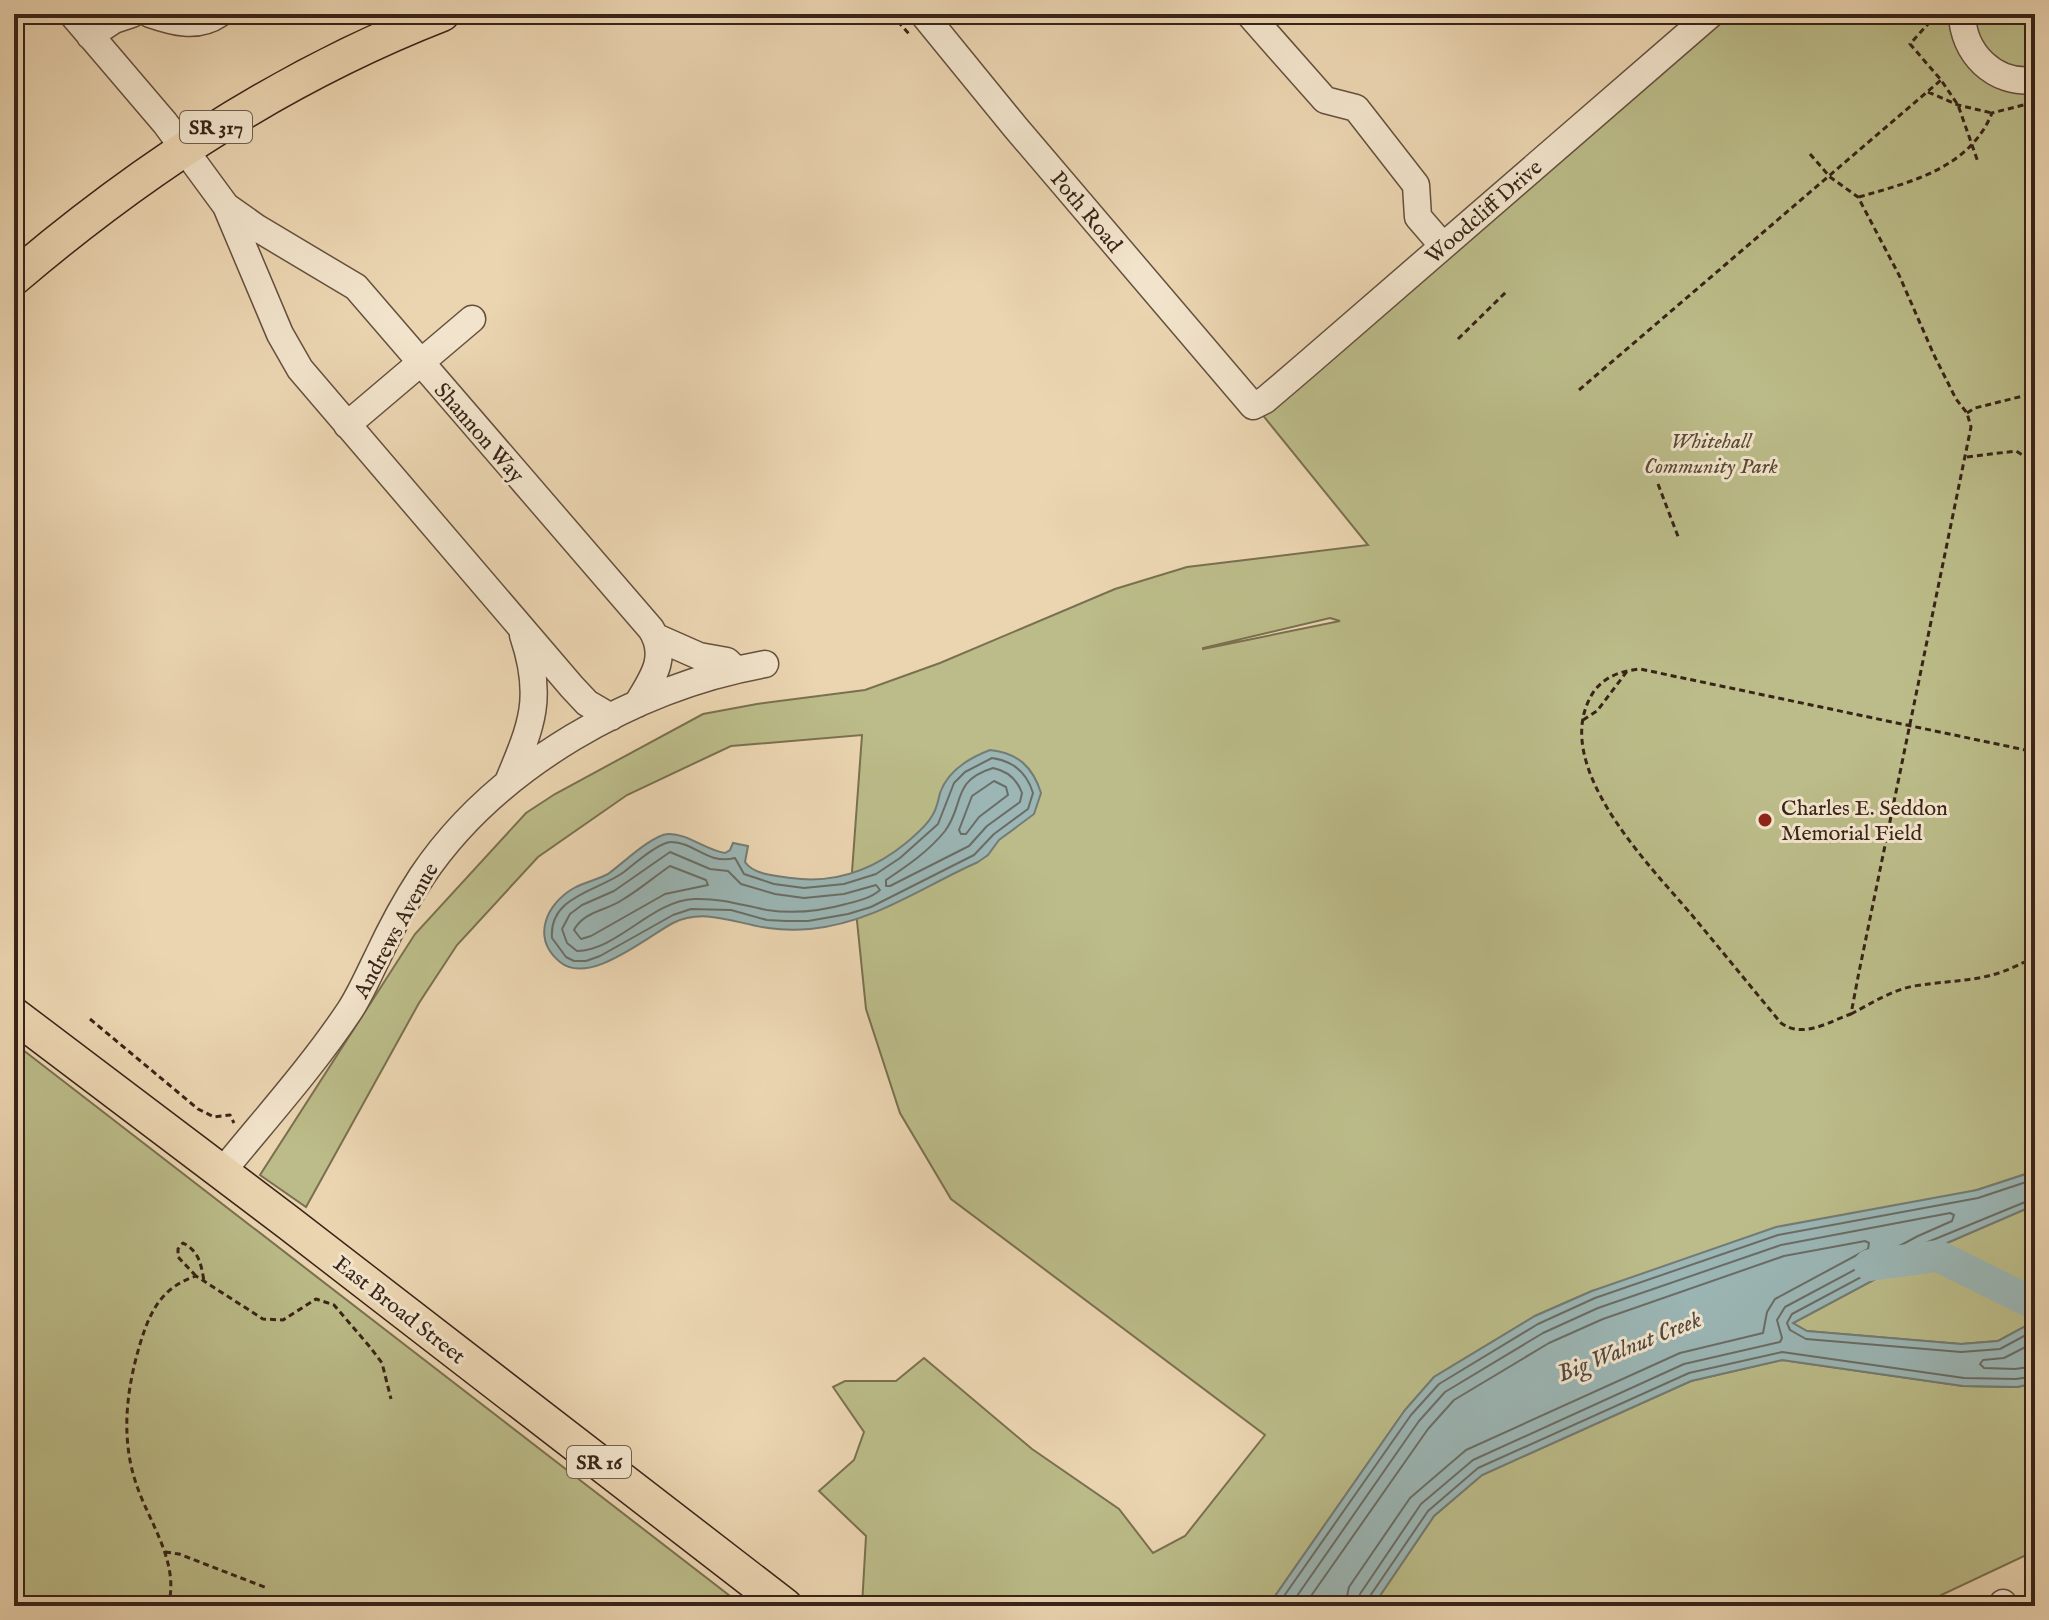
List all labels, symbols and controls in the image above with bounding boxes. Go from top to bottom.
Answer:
road number: SR 317 [180,111,252,143]
street label: Woodcliff Drive [1420,154,1548,271]
street label: Poth Road [1043,166,1128,259]
street label: Shannon Way [427,377,530,489]
park label: Whitehall Community Park [1644,428,1778,481]
place label: Charles E. Seddon Memorial Field [1781,795,1948,848]
marker: Charles E. Seddon Memorial Field [1756,811,1774,829]
street label: Andrews Avenue [347,858,446,1005]
street label: East Broad Street [327,1250,471,1371]
water label: Big Walnut Creek [1553,1304,1707,1390]
road number: SR 16 [567,1446,631,1478]

